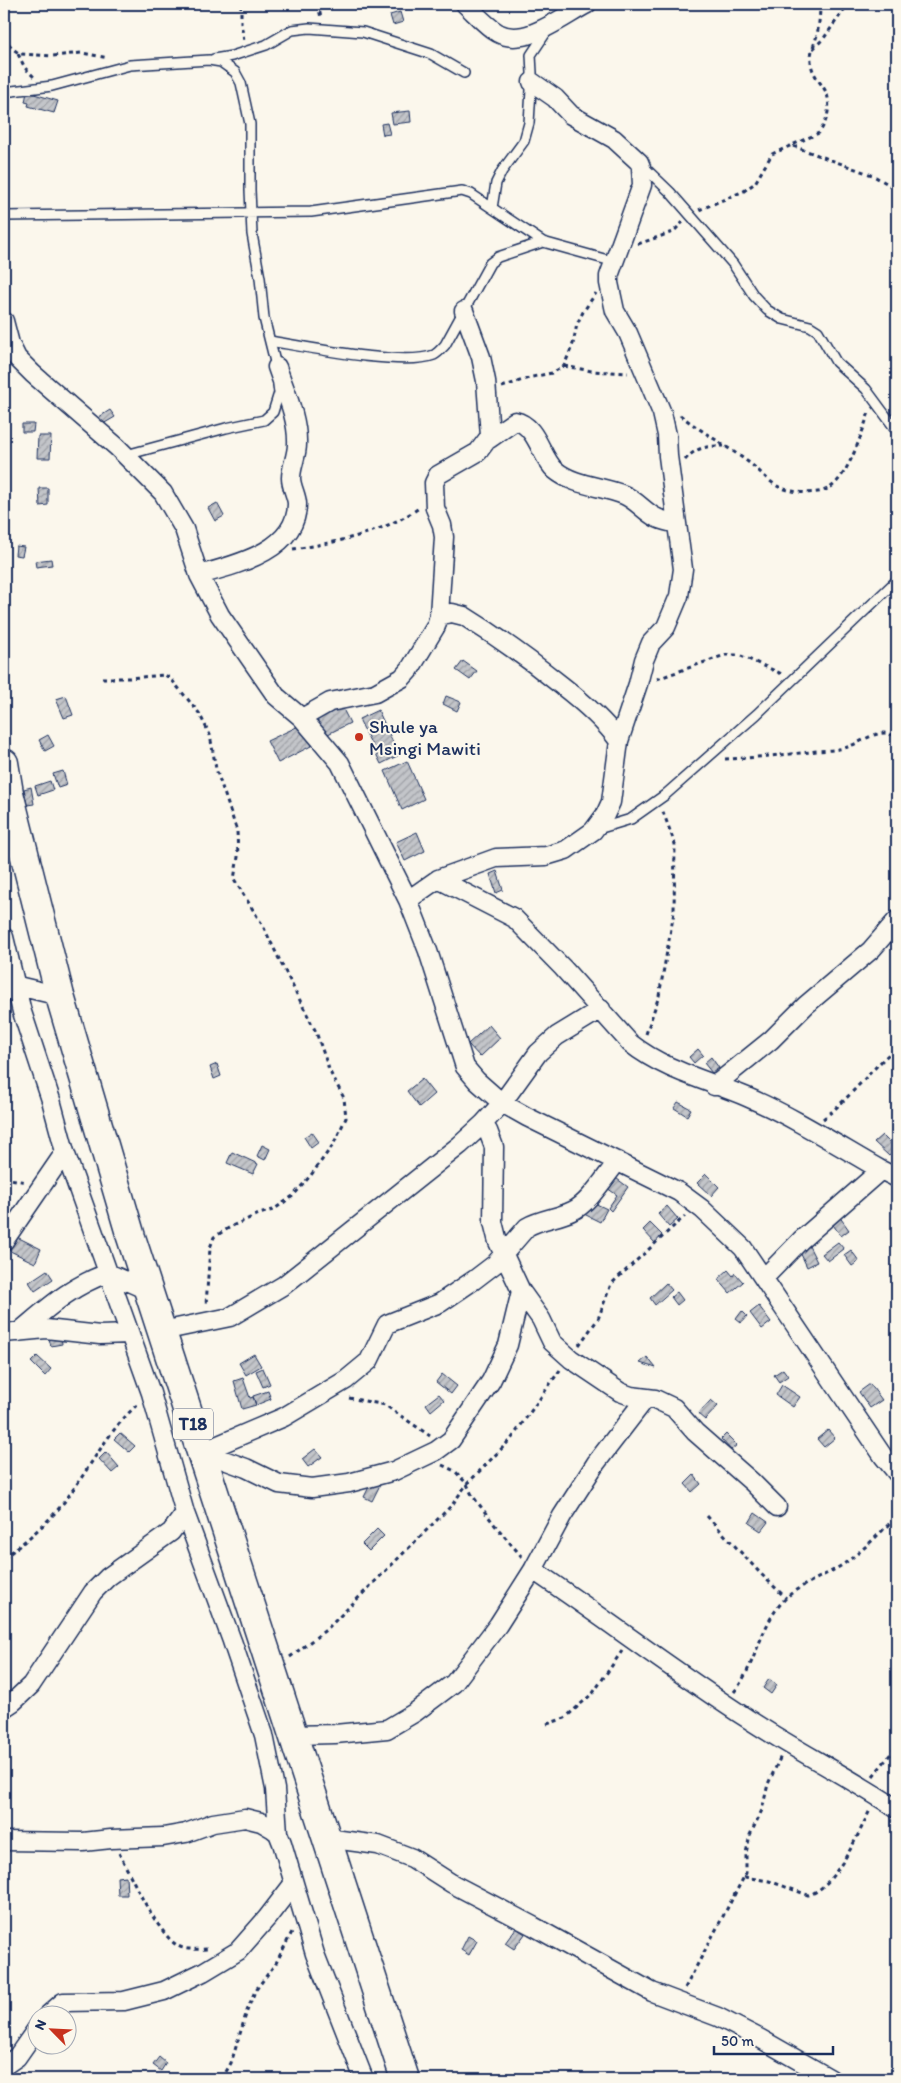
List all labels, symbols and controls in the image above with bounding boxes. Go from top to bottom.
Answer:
place label: Shule ya Msingi Mawiti [369,715,481,760]
marker: Shule ya Msingi Mawiti [353,731,365,743]
road number: T18 [173,1408,213,1440]
north arrow [28,2006,78,2056]
text: N [31,2017,50,2033]
scale bar [714,2023,832,2055]
text: 50 m [721,2032,754,2050]

